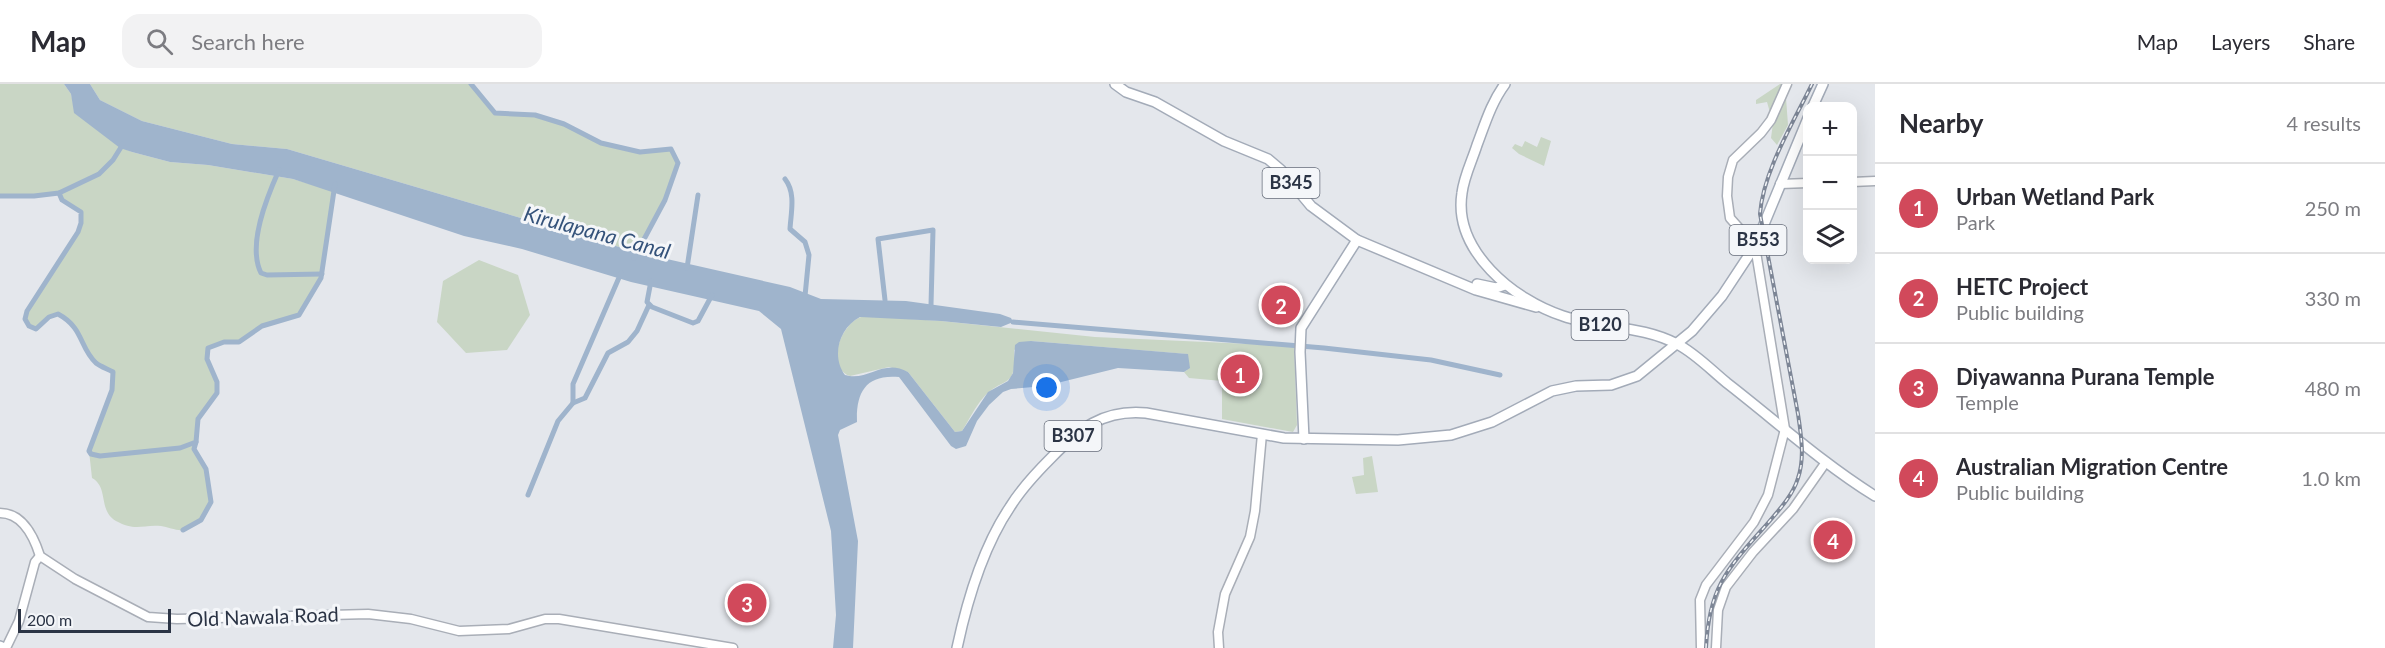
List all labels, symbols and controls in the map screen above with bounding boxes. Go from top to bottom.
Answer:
search box [122,14,542,68]
text: Map [30,24,86,58]
icon: search [143,25,176,58]
text: Search here [191,28,305,55]
text: Map [2137,29,2178,54]
text: Layers [2211,29,2270,54]
text: Share [2303,29,2355,54]
map controls [1803,102,1857,264]
button: + [1803,102,1857,156]
text: Nearby [1899,107,1984,139]
text: 4 results [2286,111,2361,135]
button: − [1803,156,1857,210]
road number: B345 [1262,168,1320,198]
text: Urban Wetland Park [1956,183,2154,210]
text: 1 [1913,196,1924,220]
text: 250 m [2305,196,2361,220]
water label: Kirulapana Canal [521,200,674,263]
button: layers [1803,210,1857,264]
text: Park [1956,210,1995,234]
road number: B553 [1730,225,1786,255]
text: HETC Project [1956,273,2088,300]
pin: 2 [1262,282,1300,328]
text: 2 [1913,286,1924,310]
text: 330 m [2305,286,2361,310]
text: Public building [1956,300,2084,324]
road number: B120 [1572,310,1628,340]
pin: 1 [1220,352,1260,396]
text: Diyawanna Purana Temple [1956,363,2214,390]
your location [1032,373,1061,402]
text: 3 [1913,376,1924,400]
text: 480 m [2305,376,2361,400]
text: Temple [1956,390,2019,414]
road number: B307 [1044,421,1102,451]
text: Australian Migration Centre [1956,453,2228,480]
text: 4 [1913,466,1924,490]
text: 1.0 km [2301,466,2361,490]
text: Public building [1956,480,2084,504]
pin: 4 [1814,518,1852,562]
pin: 3 [728,580,766,626]
street label: Old Nawala Road [187,601,339,631]
scale bar [18,606,171,634]
text: 200 m [27,610,72,629]

